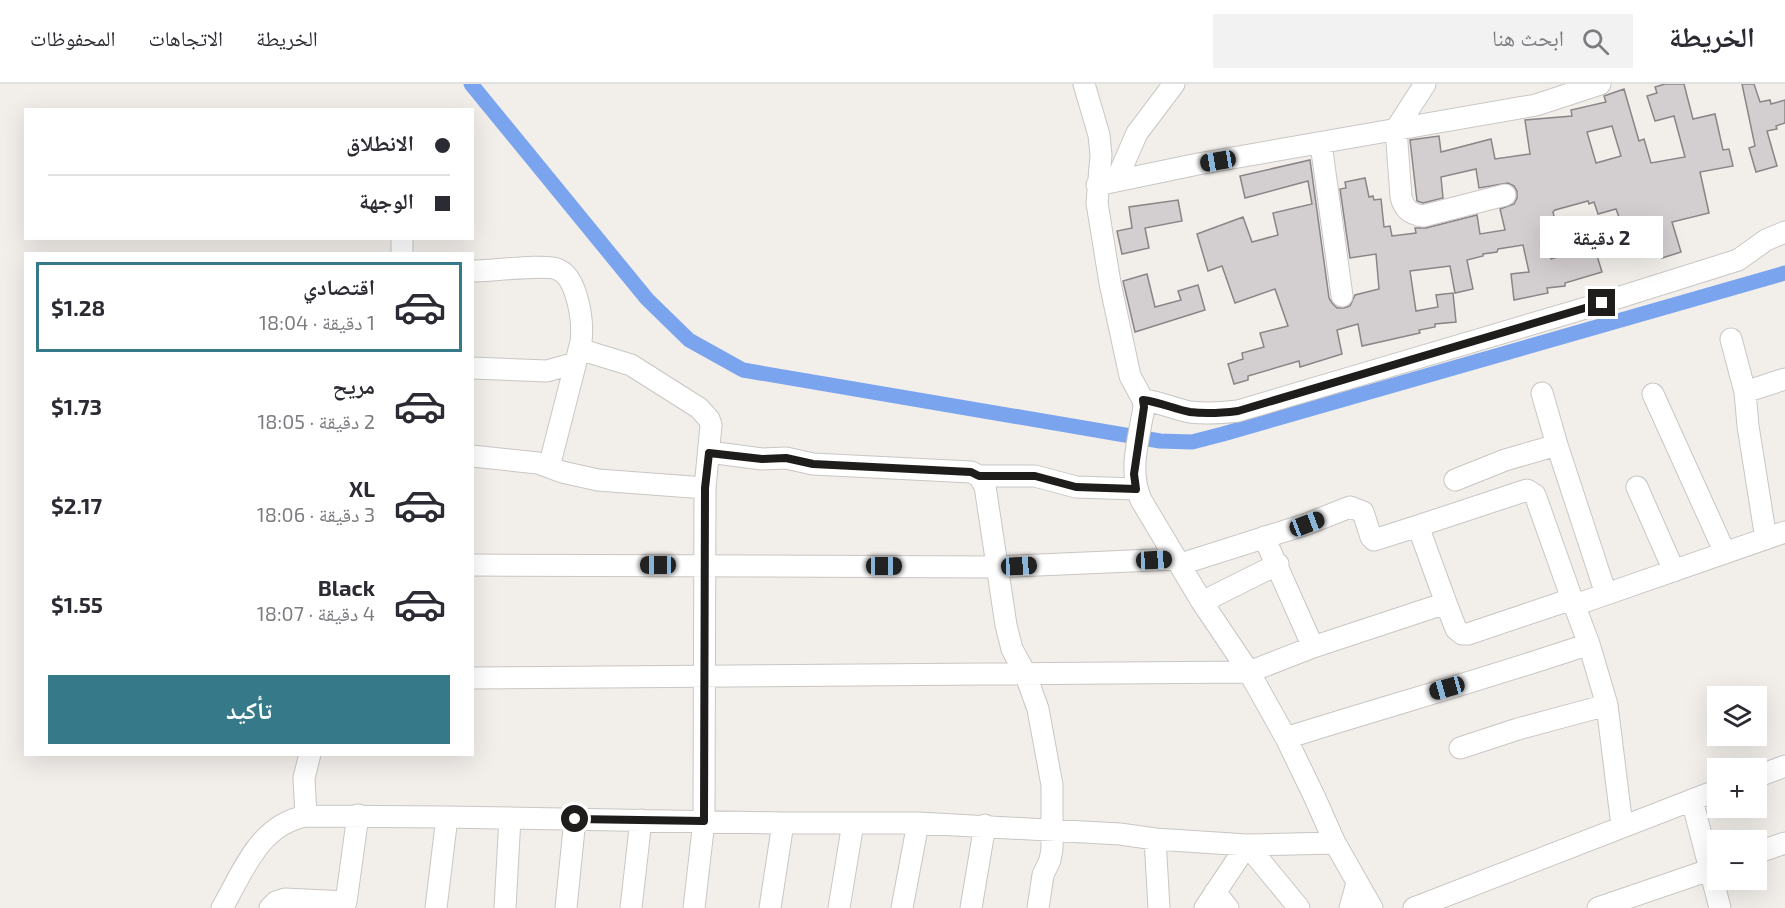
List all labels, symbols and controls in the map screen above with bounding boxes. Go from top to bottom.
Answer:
search box [1213,14,1633,68]
text: الخريطة [1669,19,1755,53]
text: ابحث هنا [1492,24,1564,50]
text: المحفوظات [30,25,115,50]
text: الاتجاهات [148,25,223,50]
text: الخريطة [256,25,318,50]
icon: search [1579,25,1612,58]
text: الانطلاق [346,129,414,155]
car [1199,149,1237,173]
text: الوجهة [359,187,414,213]
callout: 2 دقيقة [1540,216,1664,258]
text: 2 دقيقة [1573,225,1630,249]
text: اقتصادي [303,273,375,299]
icon: car [393,280,447,334]
route end [1588,289,1615,316]
text: $1.28 [51,294,105,320]
text: 1 دقيقة · 18:04 [259,310,375,334]
text: مريح [332,372,375,398]
icon: car [393,379,447,433]
text: $1.73 [51,393,102,419]
text: 2 دقيقة · 18:05 [257,409,375,433]
text: XL [349,475,375,501]
icon: car [393,478,447,532]
text: $2.17 [51,492,102,518]
text: 3 دقيقة · 18:06 [257,502,375,526]
car [1287,509,1327,539]
car [1136,550,1172,570]
car [640,556,676,574]
car [1001,556,1037,576]
car [866,557,902,575]
text: Black [318,574,375,600]
icon: car [393,577,447,631]
text: $1.55 [51,591,103,617]
text: 4 دقيقة · 18:07 [257,601,375,625]
car [1427,674,1467,702]
button: تأكيد [48,675,450,744]
map controls [1707,686,1767,890]
button: layers [1707,686,1767,746]
button: + [1707,758,1767,818]
route start [561,805,588,832]
button: − [1707,830,1767,890]

